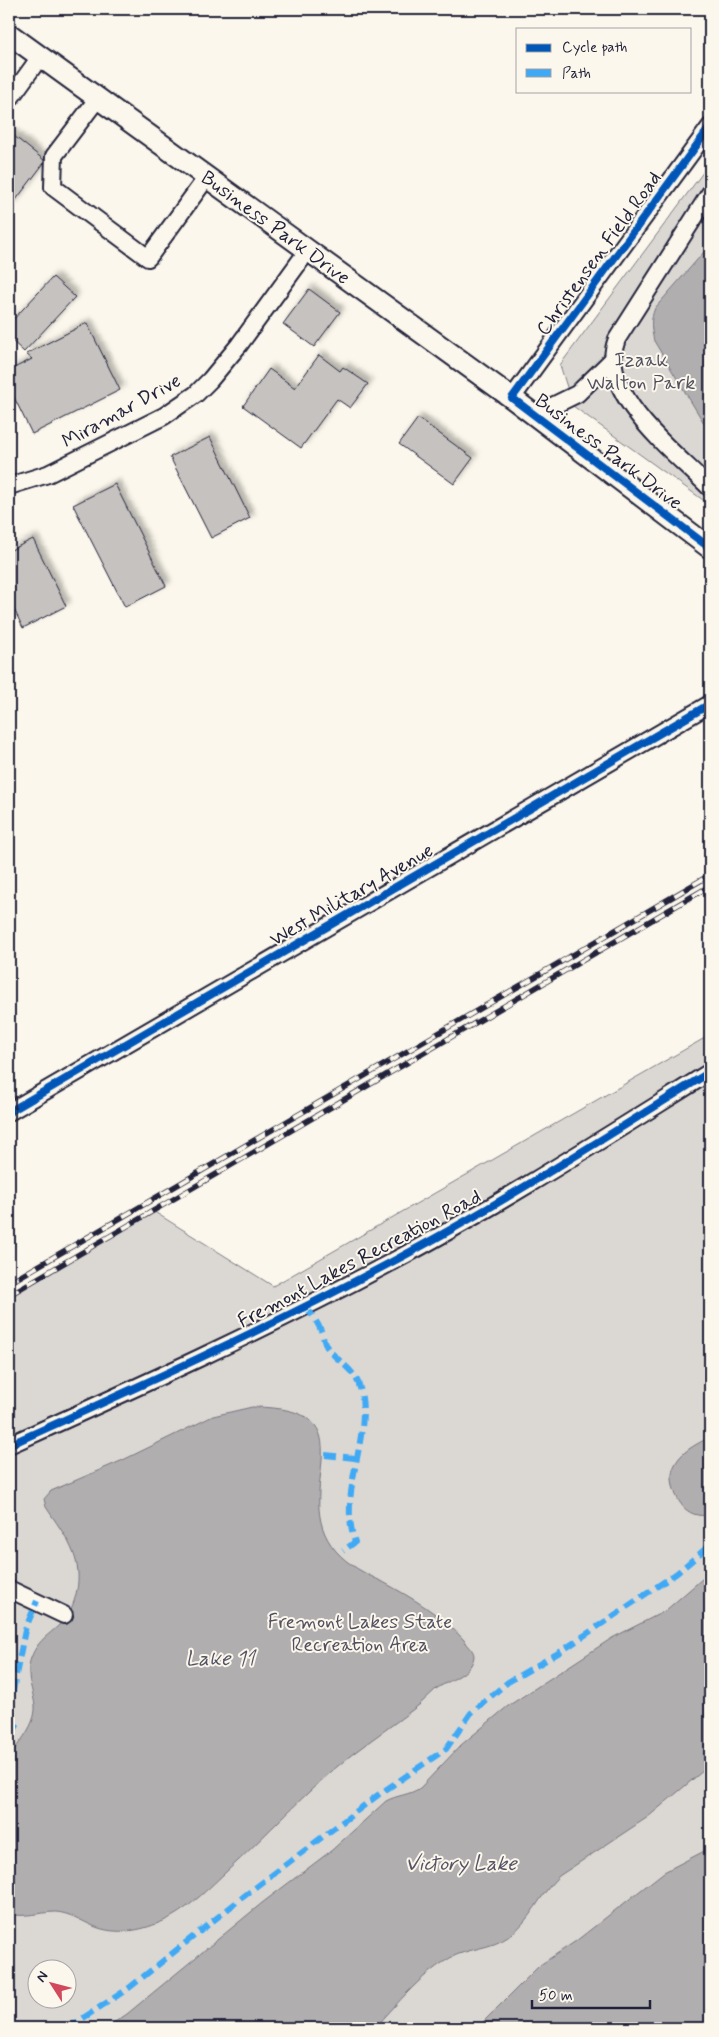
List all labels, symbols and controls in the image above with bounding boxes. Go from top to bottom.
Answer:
legend [516,28,692,92]
text: Cycle path [562,38,627,58]
text: Path [562,64,591,84]
street label: Business Park Drive [195,165,355,292]
street label: Christensen Field Road [530,166,668,341]
park label: Izaak Walton Park [587,347,695,397]
street label: Miramar Drive [57,367,186,455]
street label: Business Park Drive [529,388,687,517]
street label: West Military Avenue [265,837,439,953]
street label: Fremont Lakes Recreation Road [233,1183,486,1335]
park label: Fremont Lakes State Recreation Area [268,1609,452,1659]
water label: Lake 11 [185,1645,258,1673]
water label: Victory Lake [405,1850,518,1878]
north arrow [28,1960,78,2010]
text: N [32,1968,52,1986]
scale bar [532,1977,649,2009]
text: 50 m [539,1986,573,2006]

